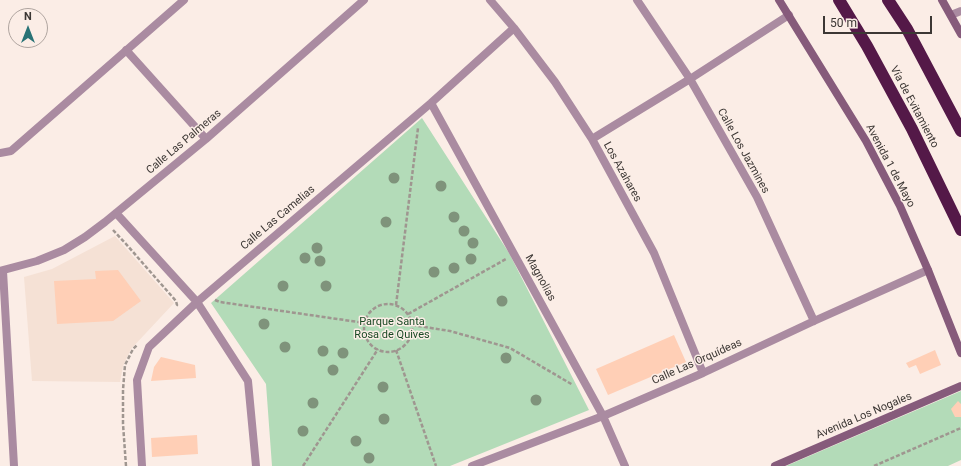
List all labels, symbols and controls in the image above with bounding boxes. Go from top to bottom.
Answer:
north arrow [8,8,48,48]
scale bar [825,8,934,34]
text: N [24,10,32,23]
text: 50 m [830,16,857,30]
street label: Vía de Evitamiento [887,64,941,150]
street label: Calle Los Jazmines [714,106,772,196]
street label: Calle Las Palmeras [144,107,224,177]
street label: Avenida 1 de Mayo [863,122,917,210]
street label: Los Azahares [600,140,644,204]
street label: Calle Las Camelias [238,183,318,253]
street label: Magnolias [522,252,558,304]
park label: Parque Santa Rosa de Quives [354,315,430,341]
street label: Calle Las Orquídeas [650,336,744,388]
street label: Avenida Los Nogales [814,390,914,442]

